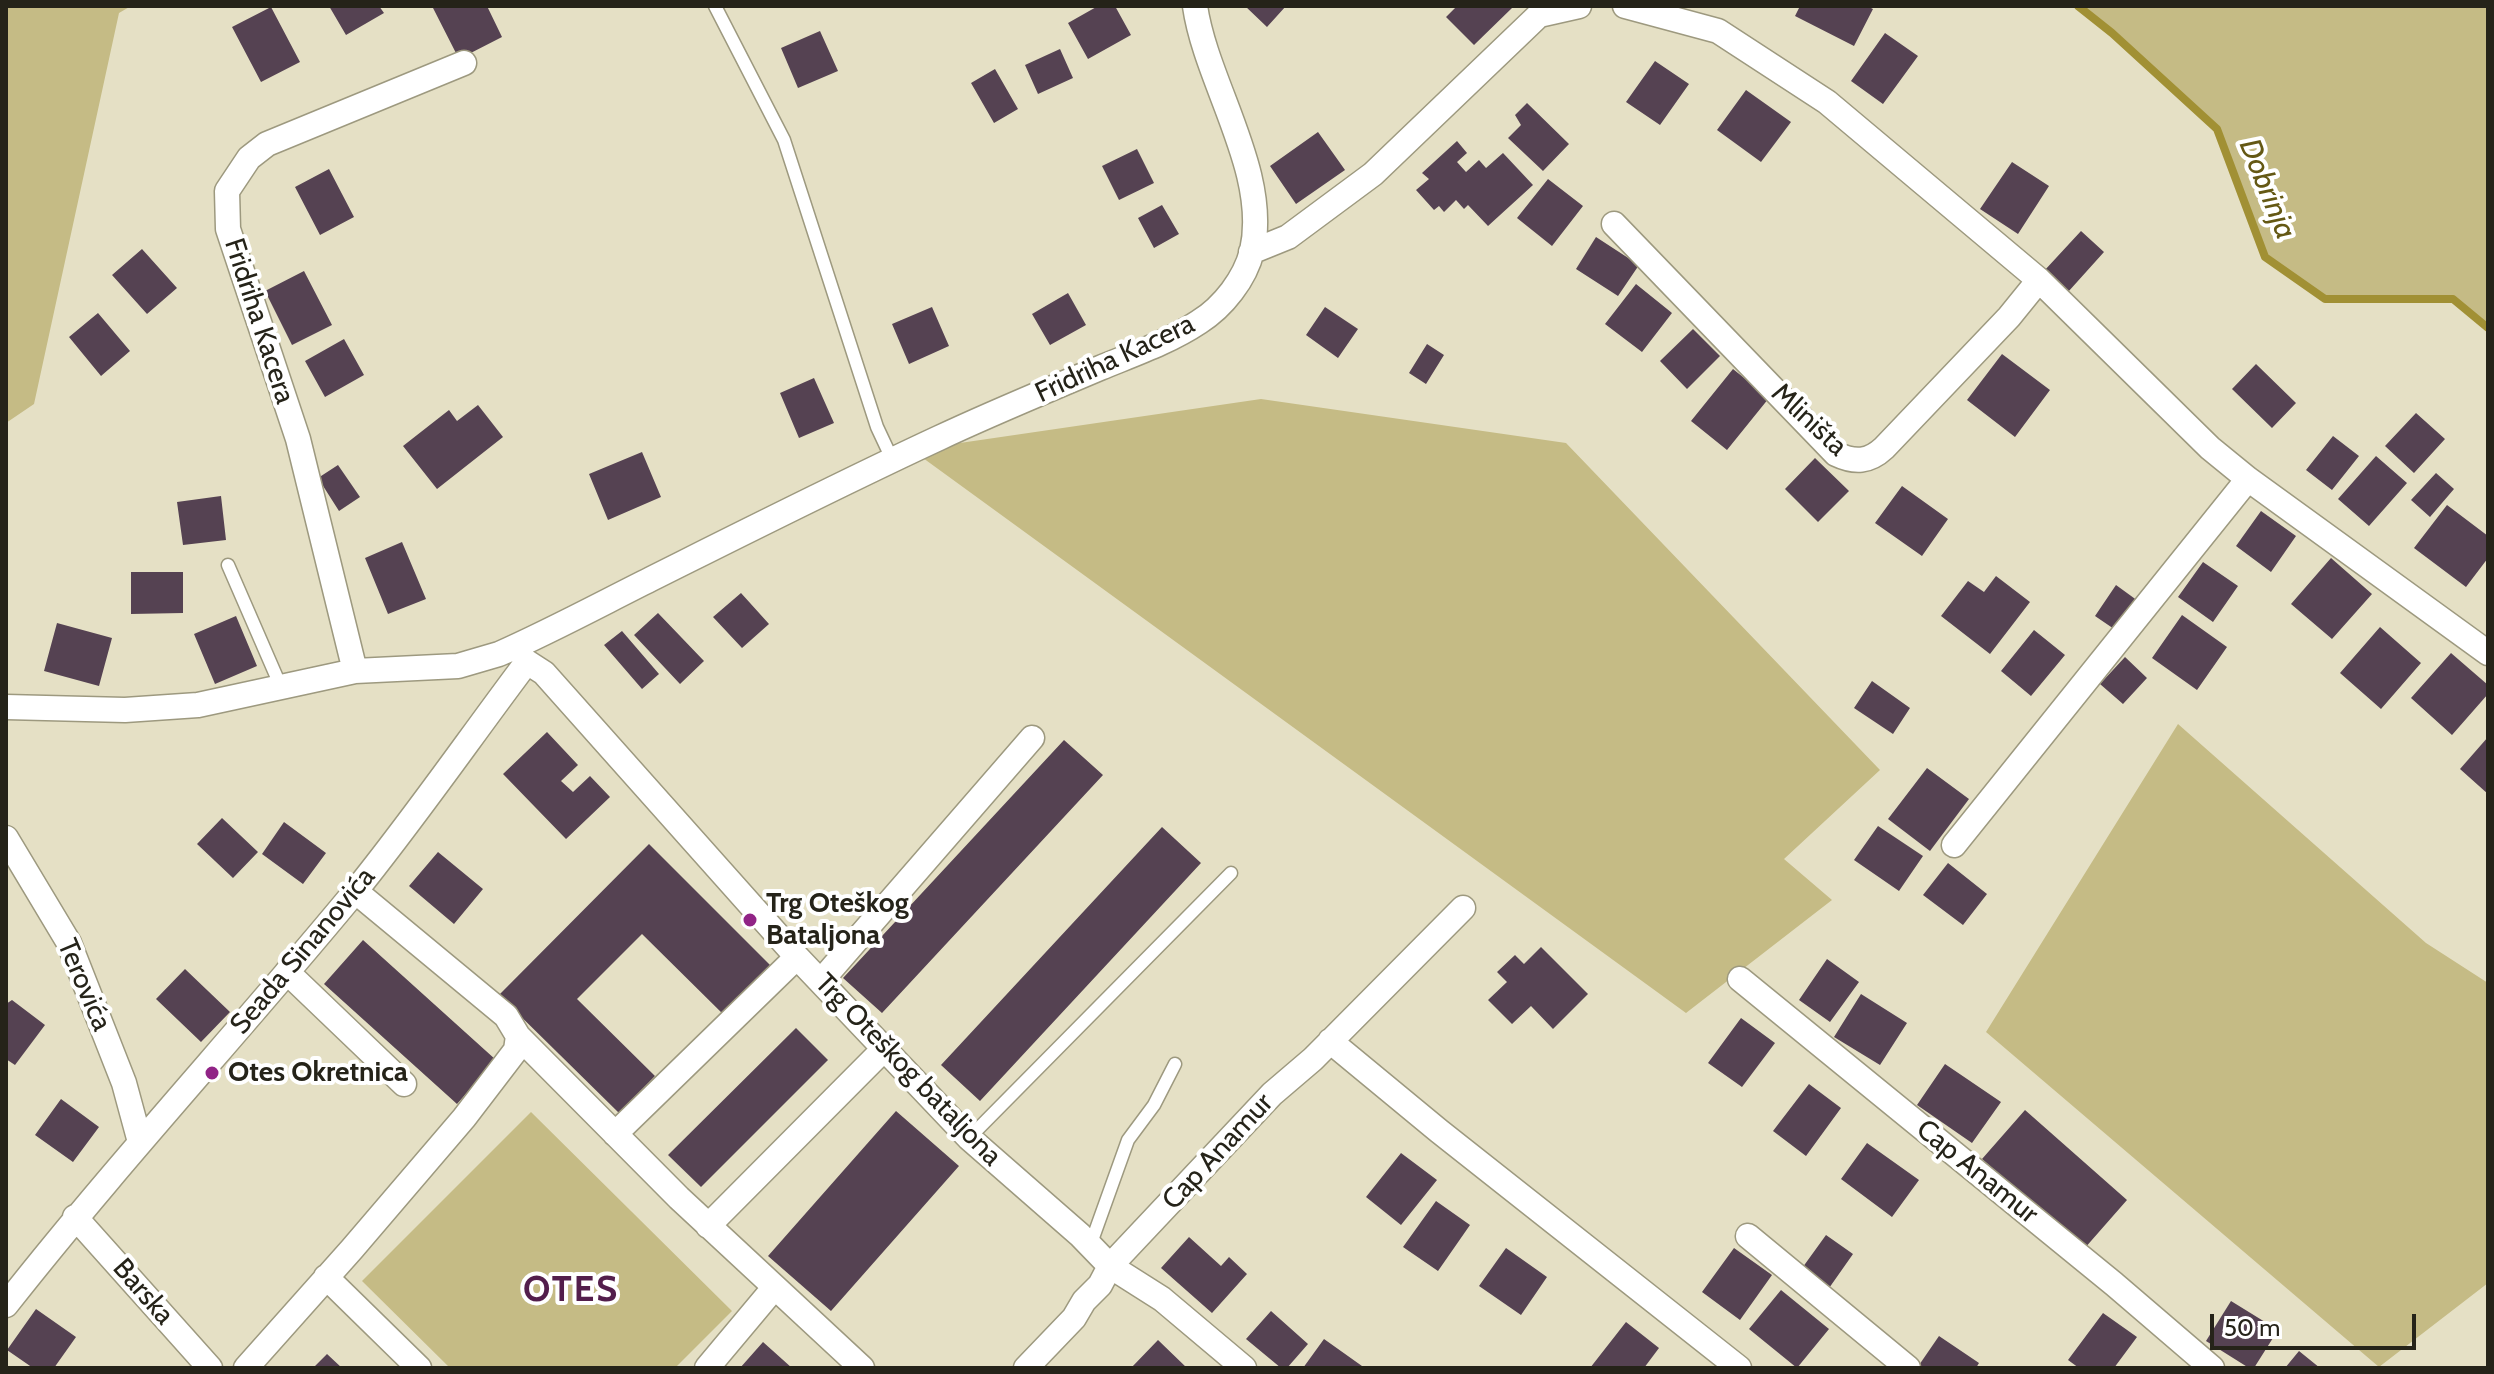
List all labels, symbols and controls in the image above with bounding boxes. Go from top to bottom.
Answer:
water label: Dobrinja [2231,134,2303,244]
street label: Fridriha Kacera [217,234,301,408]
street label: Fridriha Kacera [1030,308,1200,410]
street label: Mliništa [1764,377,1854,463]
street label: Seada Sinanovića [224,861,382,1041]
place label: Trg Oteškog Bataljona [766,887,909,953]
marker: Trg Oteškog Bataljona [741,911,759,929]
street label: Terovića [50,934,118,1036]
street label: Trg Oteškog bataljona [808,967,1008,1173]
place label: Otes Okretnica [228,1056,408,1090]
marker: Otes Okretnica [203,1064,221,1082]
street label: Cap Anamur [1156,1087,1280,1217]
street label: Cap Anamur [1909,1113,2045,1231]
street label: Barska [105,1252,181,1332]
district label: OTES [523,1268,619,1312]
scale bar [2214,1298,2420,1348]
text: 50 m [2224,1313,2280,1342]

